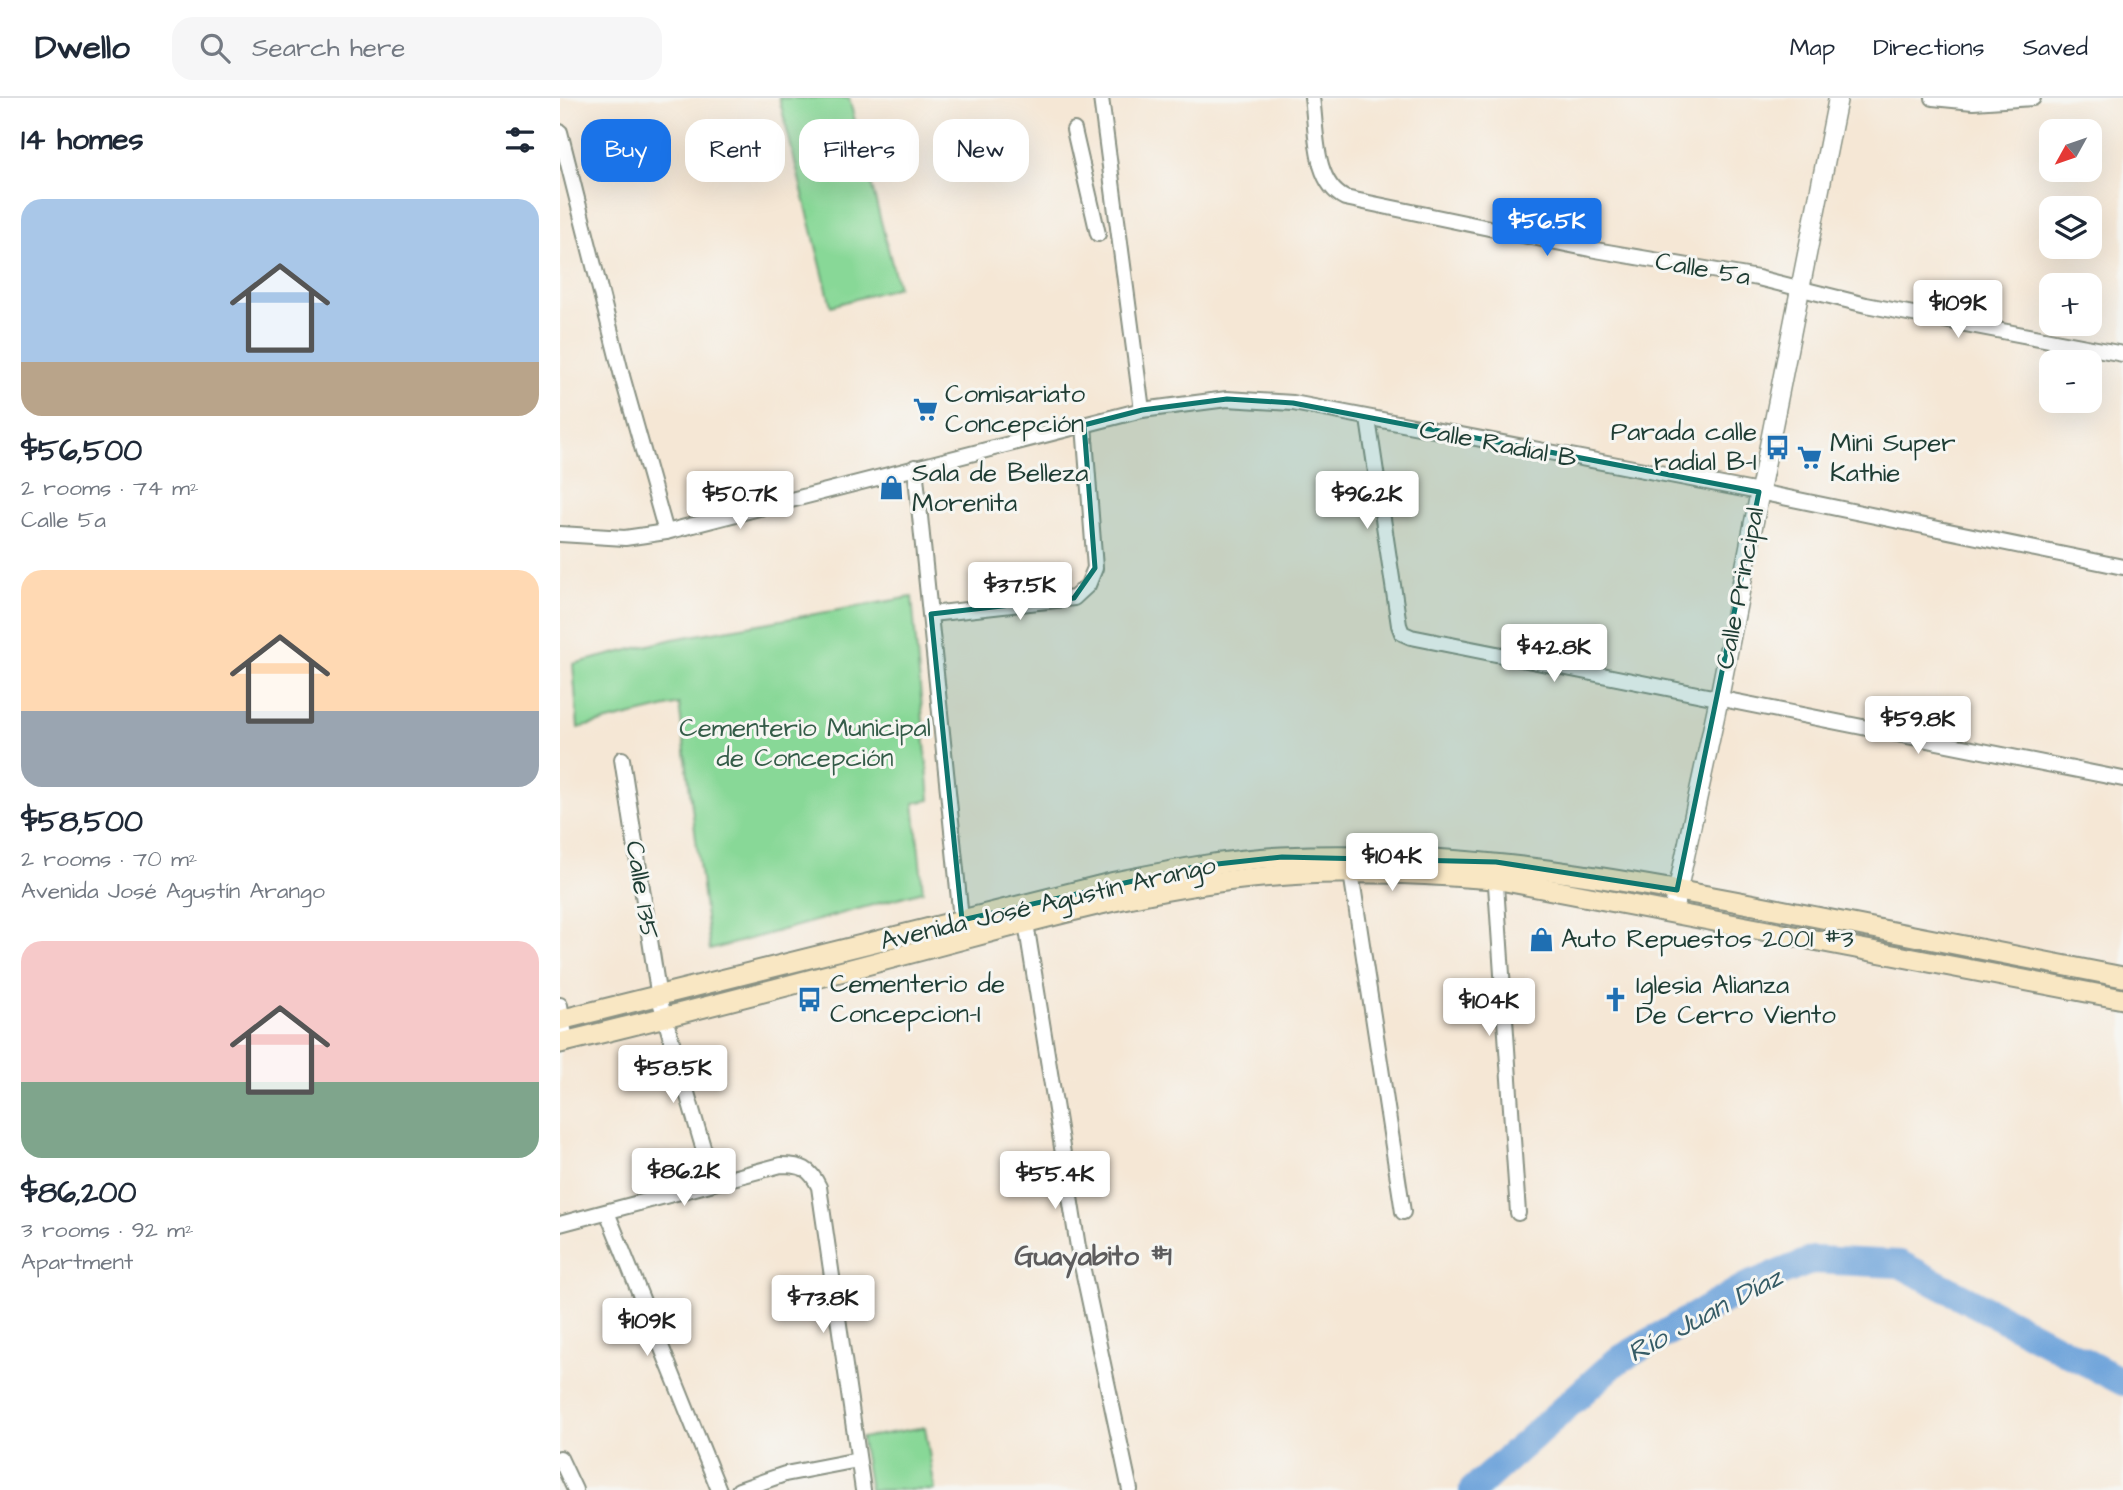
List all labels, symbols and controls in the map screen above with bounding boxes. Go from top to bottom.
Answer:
search box [172,17,662,80]
text: Dwello [35,25,130,71]
icon: search [196,29,234,67]
text: Search here [252,30,405,66]
text: Map [1790,31,1835,65]
text: Directions [1873,31,1985,65]
text: Saved [2023,31,2088,65]
text: 14 homes [21,119,144,161]
chip: Buy [581,119,671,182]
chip: Rent [685,119,785,182]
chip: Filters [799,119,919,182]
chip: New [933,119,1029,182]
north arrow [2039,119,2102,182]
map controls [2039,119,2102,413]
icon: filters [501,121,539,159]
button: layers [2039,196,2102,259]
pin: $56.5K [1490,198,1604,258]
text: $56.5K [1509,205,1585,237]
street label: Calle 5a [1653,243,1753,295]
icon: home [217,245,343,371]
button: + [2039,273,2102,336]
pin: $109K [1909,280,2007,340]
text: $109K [1929,287,1987,319]
button: − [2039,350,2102,413]
place label: Comisariato Concepción [945,376,1086,442]
supermarket icon: Comisariato Concepción [911,395,939,423]
street label: Calle Radial B [1416,411,1580,477]
place label: Parada calle radial B-I [1611,414,1757,480]
place label: Mini Super Kathie [1830,425,1956,491]
text: $56,500 [21,430,142,472]
bus stop icon: Parada calle radial B-I [1763,433,1791,461]
supermarket icon: Mini Super Kathie [1796,444,1824,472]
place label: Sala de Belleza Morenita [912,455,1088,521]
text: 2 rooms · 74 m² [21,472,199,504]
pin: $50.7K [683,472,797,531]
pin: $96.2K [1310,472,1424,531]
shop icon: Sala de Belleza Morenita [878,474,906,502]
text: $50.7K [703,478,777,510]
text: $96.2K [1332,478,1402,510]
text: Calle 5a [21,504,106,536]
street label: Calle Principal [1707,504,1773,672]
pin: $37.5K [963,562,1077,622]
text: $37.5K [984,569,1056,601]
icon: home [217,616,343,742]
pin: $42.8K [1497,624,1611,684]
text: $42.8K [1517,631,1591,663]
pin: $59.8K [1861,696,1975,756]
text: $59.8K [1881,703,1955,735]
park label: Cementerio Municipal de Concepción [679,710,931,776]
text: $58,500 [21,801,143,843]
pin: $104K [1343,834,1441,893]
street label: Calle 135 [616,838,668,942]
text: $104K [1362,840,1422,872]
text: 2 rooms · 70 m² [21,843,197,875]
street label: Avenida José Agustín Arango [877,847,1220,961]
text: Avenida José Agustín Arango [21,875,325,907]
place label: Auto Repuestos 2001 #3 [1561,921,1854,957]
shop icon: Auto Repuestos 2001 #3 [1527,925,1555,953]
place label: Cementerio de Concepcion-I [830,966,1005,1032]
place label: Iglesia Alianza De Cerro Viento [1636,967,1836,1033]
pin: $104K [1440,978,1538,1038]
bus stop icon: Cementerio de Concepcion-I [796,985,824,1013]
text: $104K [1459,985,1519,1017]
church icon: Iglesia Alianza De Cerro Viento [1602,986,1630,1014]
icon: home [217,987,343,1113]
pin: $58.5K [616,1046,730,1105]
text: $58.5K [634,1052,712,1084]
pin: $86.2K [627,1148,741,1208]
pin: $55.4K [998,1152,1112,1211]
text: $86.2K [648,1155,720,1187]
text: $55.4K [1016,1158,1094,1190]
text: $86,200 [21,1172,136,1214]
text: 3 rooms · 92 m² [21,1214,194,1246]
district label: Guayabito #1 [1014,1237,1172,1279]
text: Apartment [21,1246,133,1278]
water label: Río Juan Díaz [1621,1257,1791,1372]
pin: $73.8K [766,1276,880,1335]
text: $73.8K [788,1282,858,1314]
pin: $109K [598,1298,696,1358]
text: $109K [618,1305,676,1337]

